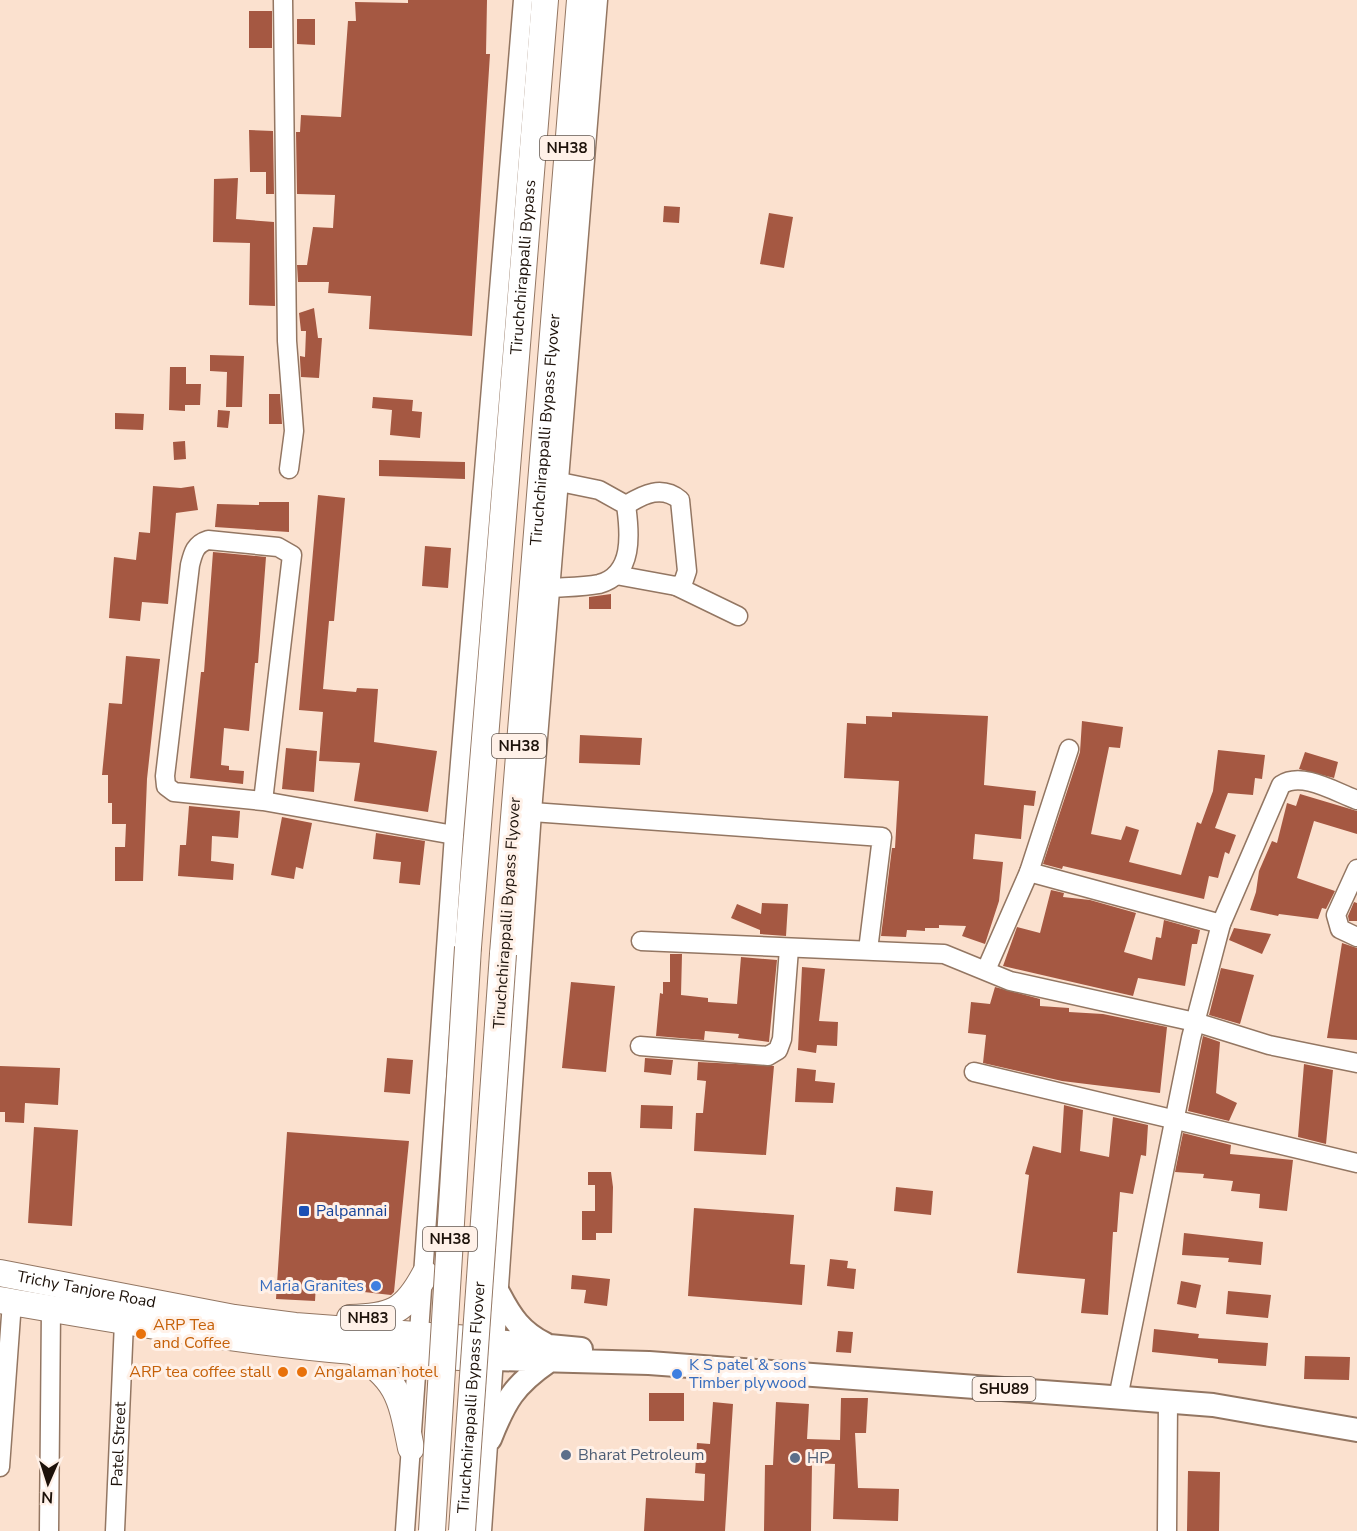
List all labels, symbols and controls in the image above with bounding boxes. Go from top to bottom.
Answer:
road number: NH38 [540,136,594,160]
street label: Tiruchchirappalli Bypass [505,179,541,356]
street label: Tiruchchirappalli Bypass Flyover [525,313,566,546]
road number: NH38 [492,734,546,758]
street label: Tiruchchirappalli Bypass Flyover [488,796,526,1030]
place label: Palpannai [316,1200,387,1222]
marker: Palpannai [297,1204,311,1218]
road number: NH38 [423,1227,477,1251]
street label: Trichy Tanjore Road [15,1266,158,1314]
place label: Maria Granites [260,1275,364,1297]
marker: Maria Granites [369,1279,383,1293]
street label: Tiruchchirappalli Bypass Flyover [452,1280,491,1514]
road number: NH83 [341,1306,395,1330]
place label: ARP Tea and Coffee [153,1314,230,1354]
marker: ARP Tea and Coffee [134,1327,148,1341]
place label: K S patel & sons Timber plywood [689,1354,807,1394]
place label: ARP tea coffee stall [129,1361,271,1383]
place label: Angalaman hotel [314,1361,438,1383]
marker: ARP tea coffee stall [276,1365,290,1379]
marker: Angalaman hotel [295,1365,309,1379]
marker: K S patel & sons Timber plywood [670,1367,684,1381]
road number: SHU89 [972,1377,1036,1401]
street label: Patel Street [106,1401,132,1487]
place label: Bharat Petroleum [578,1444,704,1466]
place label: HP [807,1447,829,1469]
marker: Bharat Petroleum [559,1448,573,1462]
marker: HP [788,1451,802,1465]
north arrow [18,1453,78,1513]
text: N [41,1486,54,1508]

